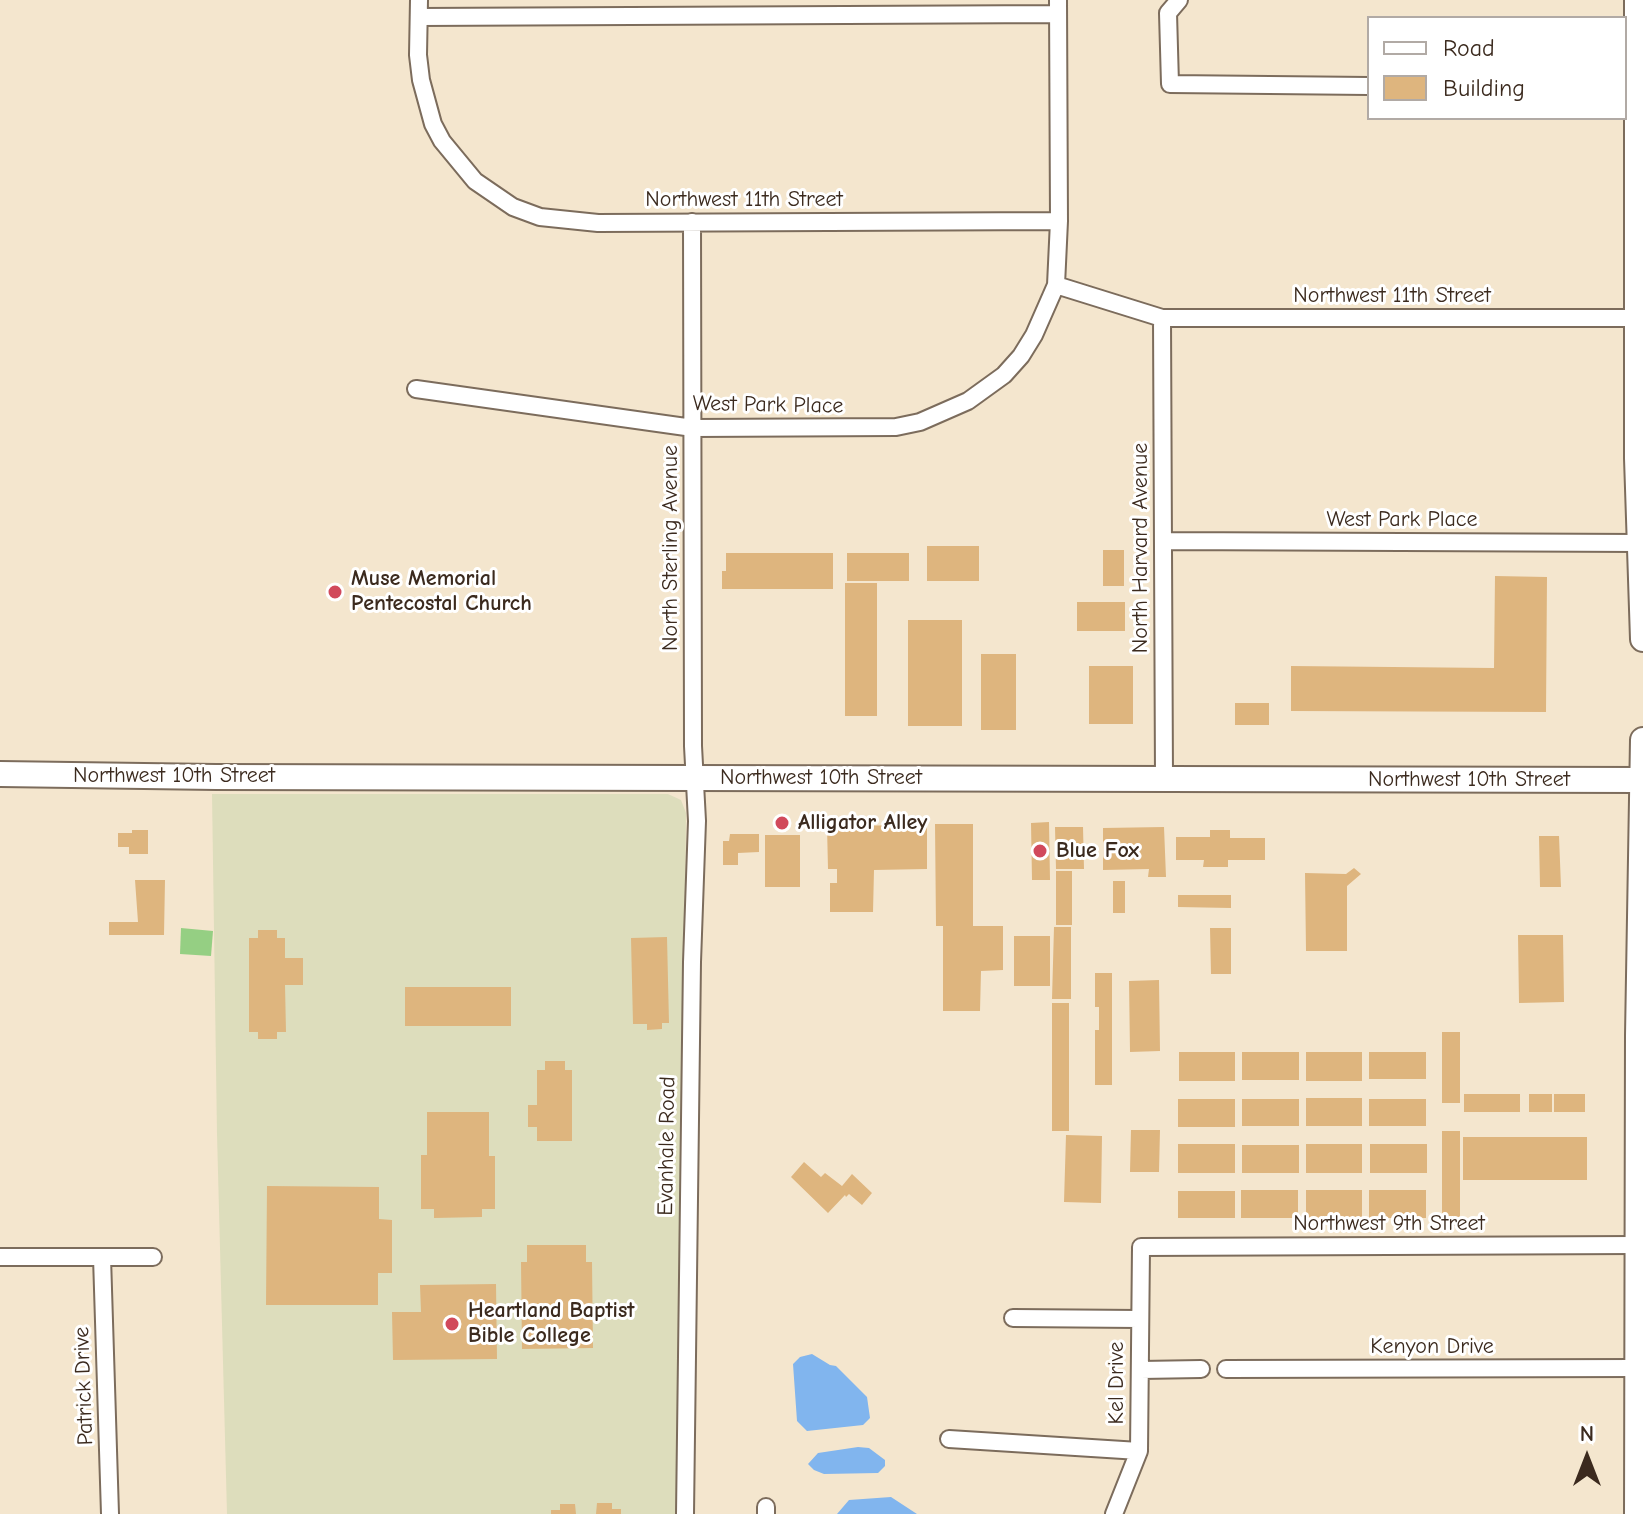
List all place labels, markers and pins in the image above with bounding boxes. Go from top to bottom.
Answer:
place label: Muse Memorial Pentecostal Church [351,566,532,618]
marker: Muse Memorial Pentecostal Church [326,583,344,601]
place label: Alligator Alley [798,810,927,836]
marker: Alligator Alley [773,814,791,832]
place label: Blue Fox [1056,838,1139,864]
marker: Blue Fox [1031,842,1049,860]
place label: Heartland Baptist Bible College [468,1298,635,1350]
marker: Heartland Baptist Bible College [443,1315,461,1333]

